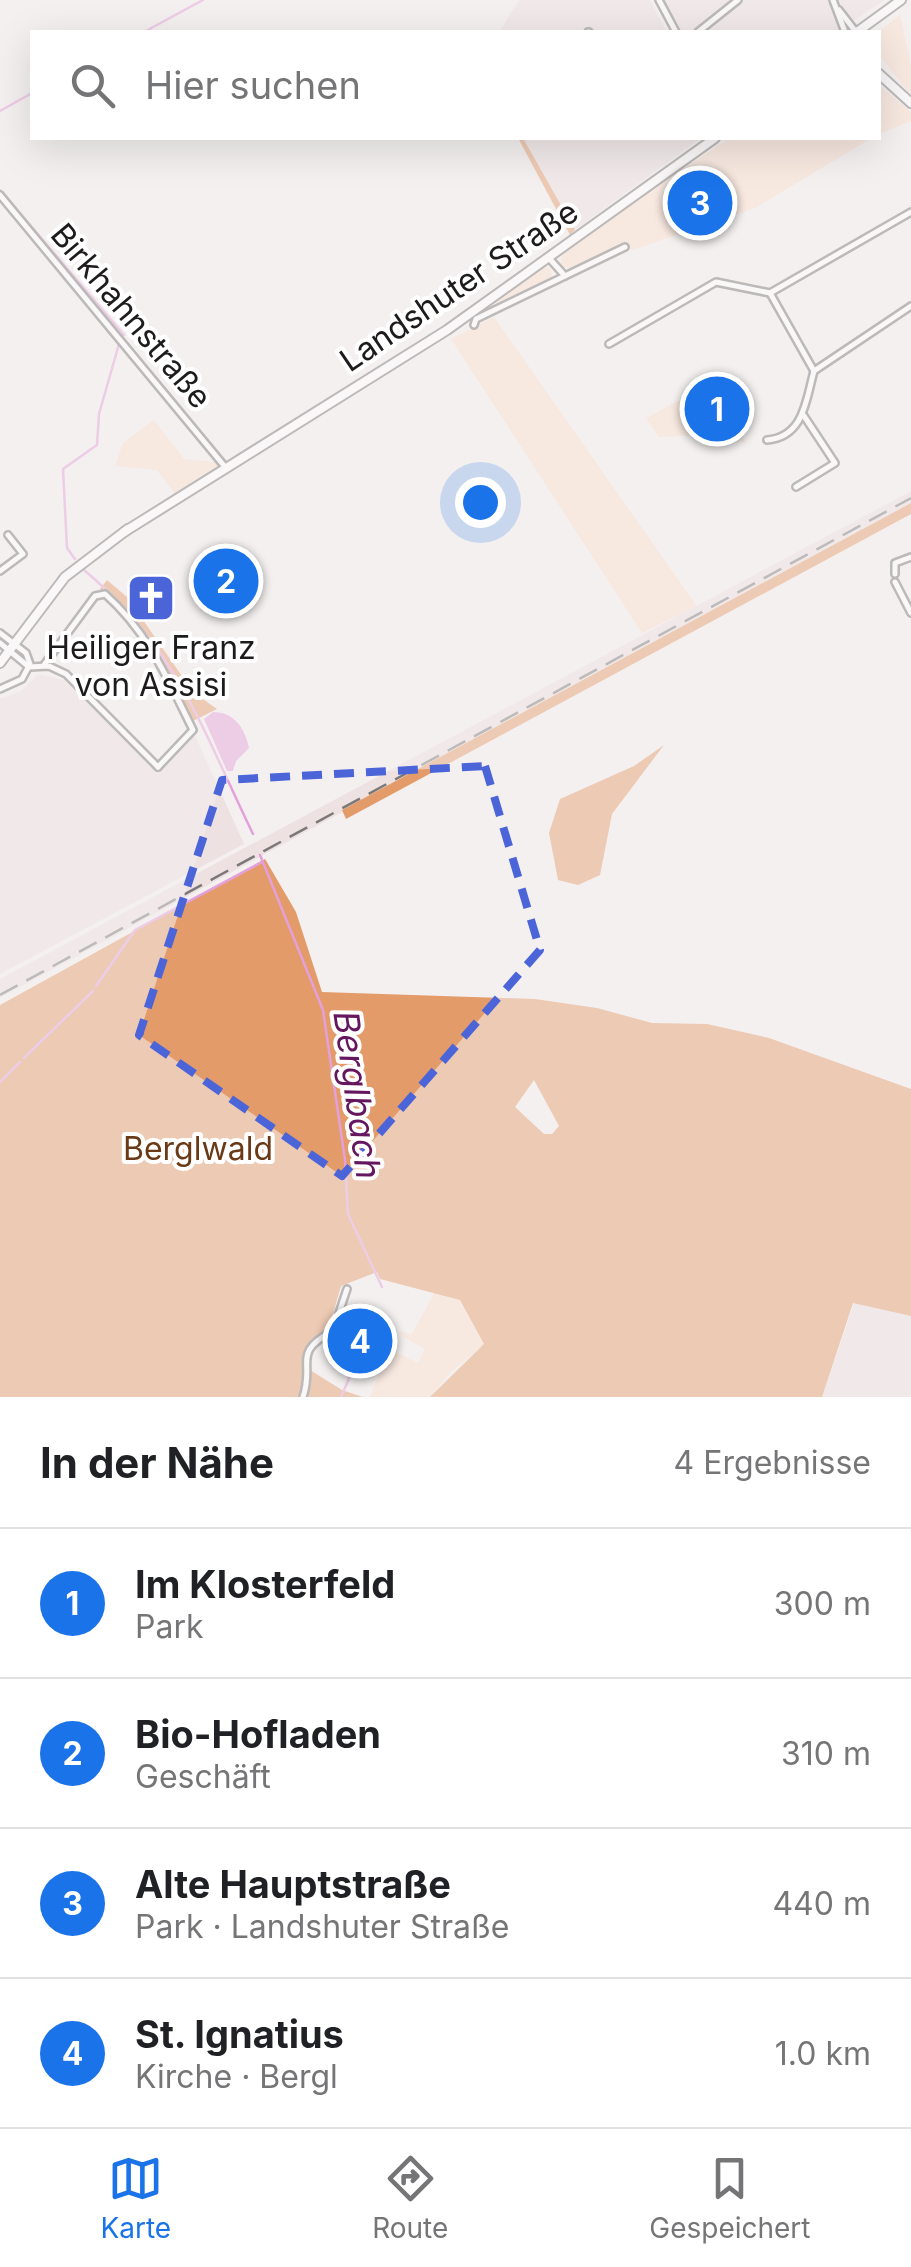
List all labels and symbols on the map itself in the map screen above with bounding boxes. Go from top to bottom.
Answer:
pin: 3 [668,166,732,240]
street label: Landshuter Straße [332,192,585,380]
street label: Birkhahnstraße [43,215,220,416]
pin: 1 [684,372,750,446]
your location [455,477,506,528]
pin: 2 [194,544,258,618]
church icon: Heiliger Franz von Assisi [125,572,177,624]
place label: Heiliger Franz von Assisi [46,628,256,704]
water label: Berglbach [325,1008,391,1182]
park label: Berglwald [123,1129,273,1168]
pin: 4 [328,1304,392,1378]

